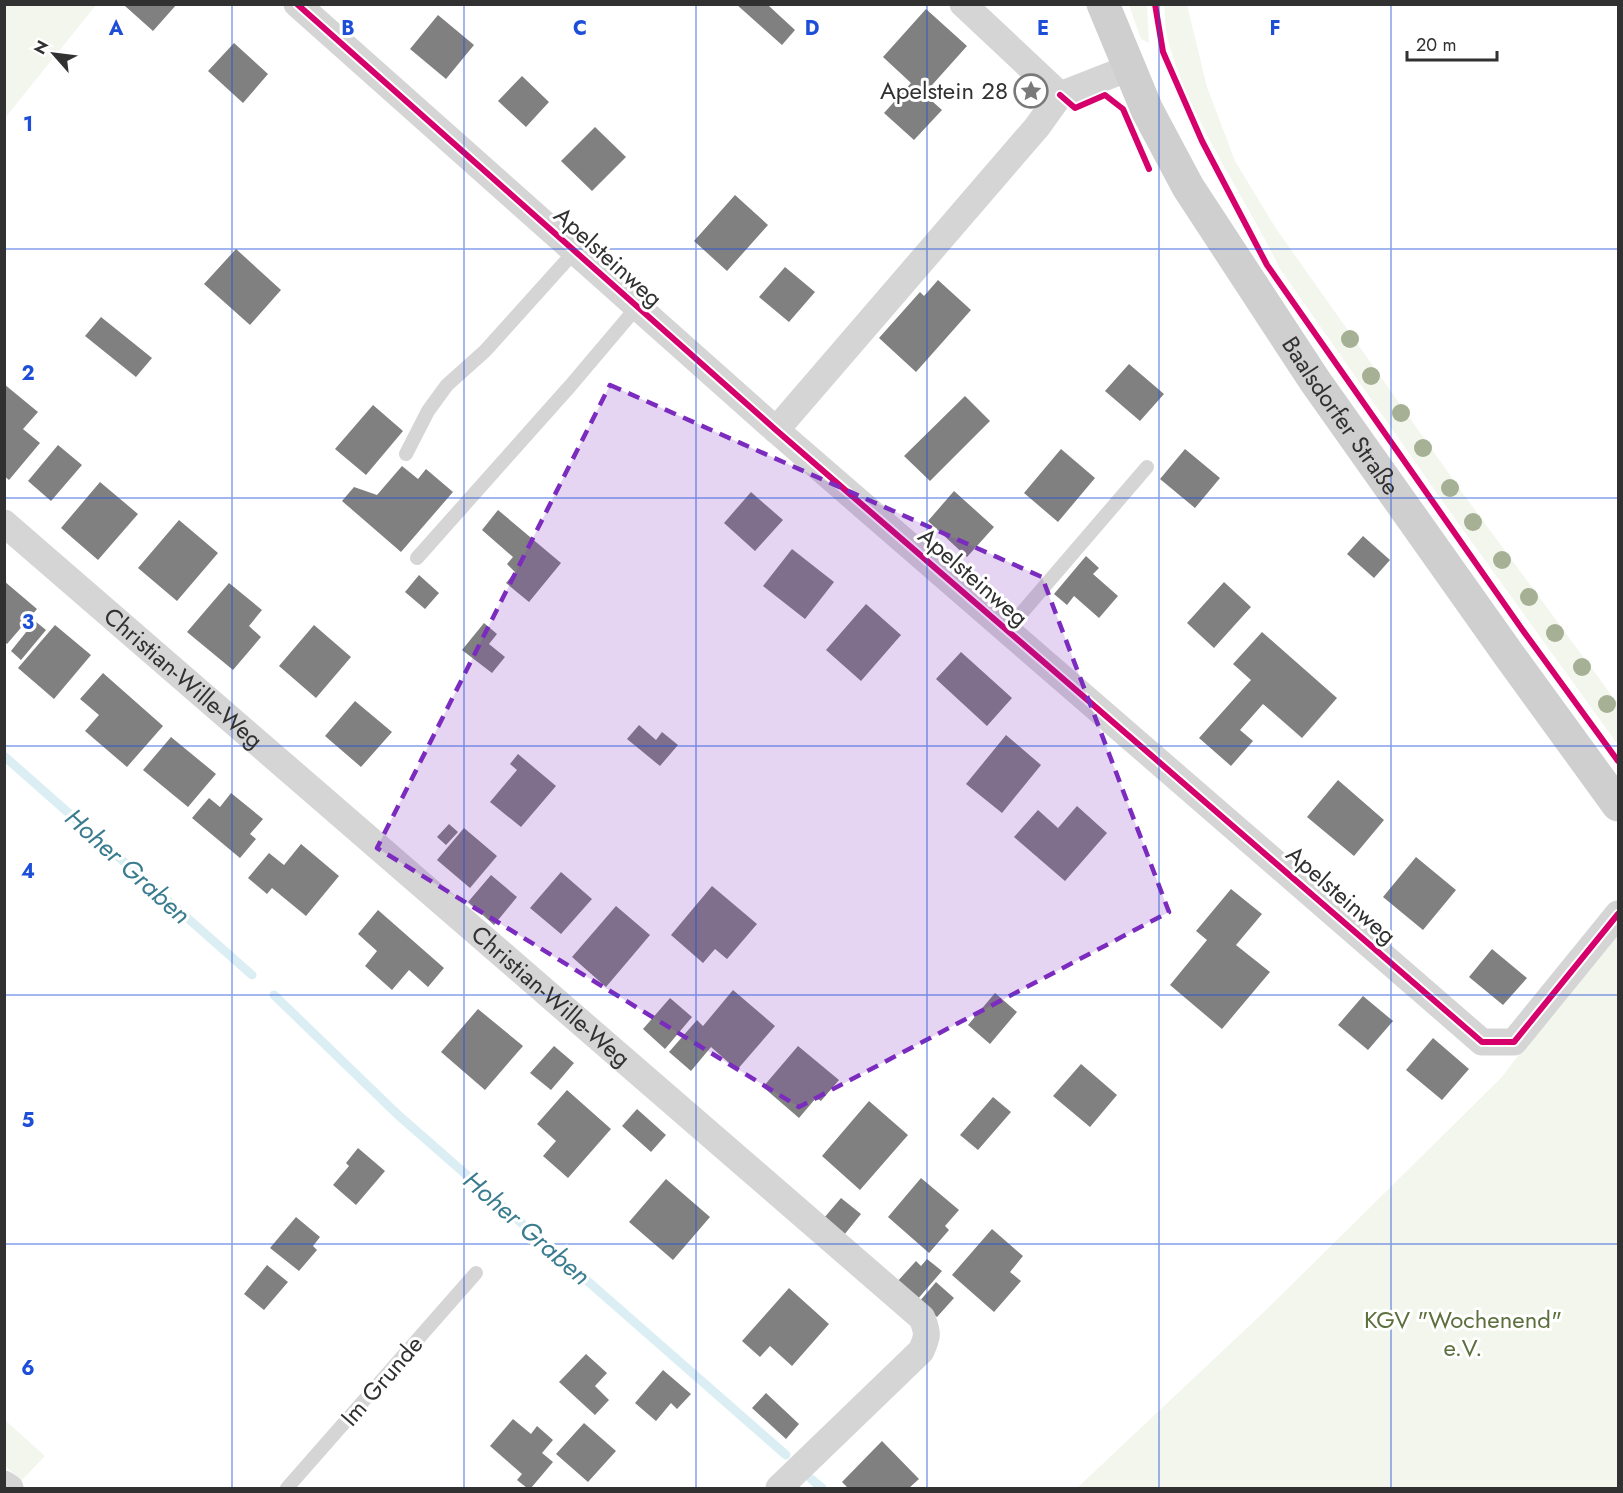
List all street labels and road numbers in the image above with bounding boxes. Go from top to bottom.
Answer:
street label: Apelsteinweg [546,198,671,315]
street label: Baalsdorfer Straße [1273,329,1408,502]
street label: Apelsteinweg [911,519,1036,634]
street label: Christian-Wille-Weg [96,599,271,757]
street label: Apelsteinweg [1279,837,1404,952]
street label: Christian-Wille-Weg [463,917,638,1075]
street label: Im Grunde [332,1328,431,1434]

